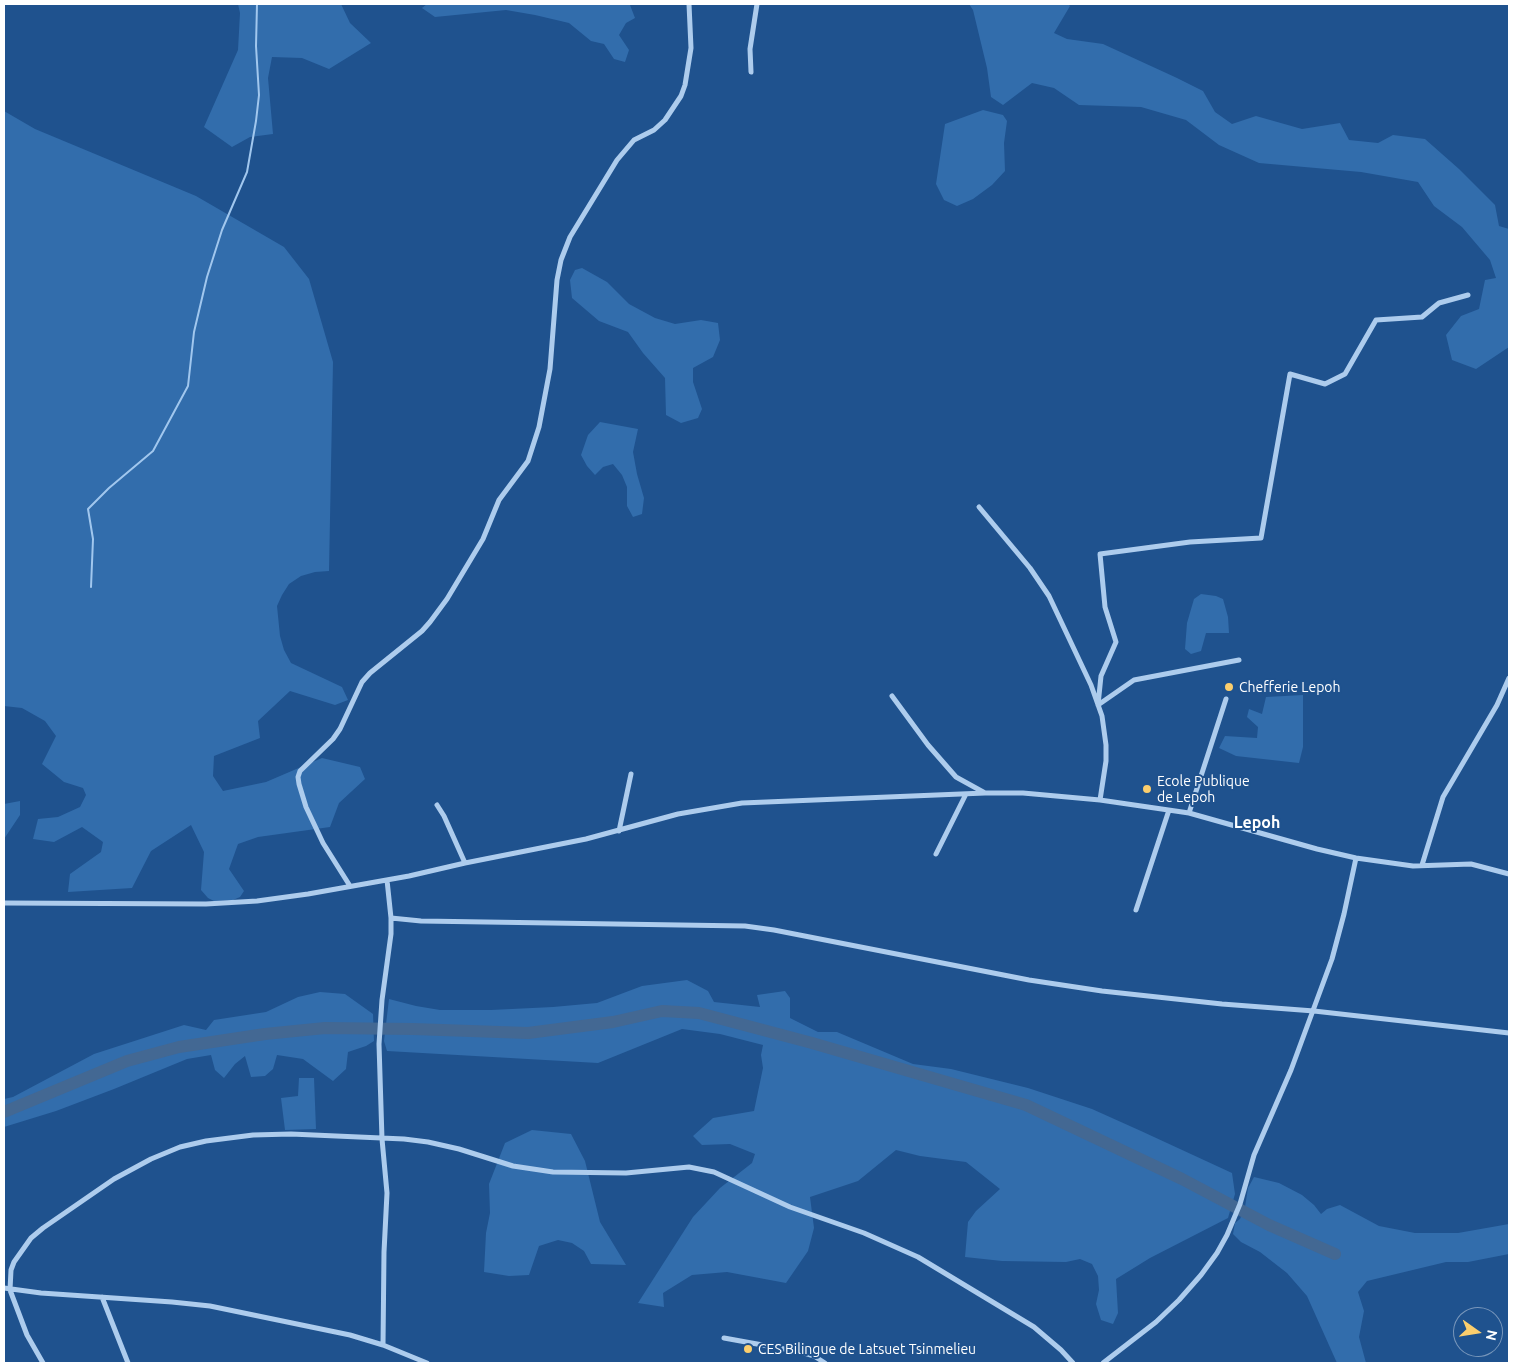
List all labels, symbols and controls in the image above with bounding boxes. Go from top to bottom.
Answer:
place label: Chefferie Lepoh [1239,679,1341,695]
marker: Chefferie Lepoh [1223,681,1235,693]
place label: Ecole Publique de Lepoh [1157,773,1250,806]
marker: Ecole Publique de Lepoh [1141,783,1153,795]
district label: Lepoh [1234,813,1280,833]
north arrow [1453,1307,1503,1357]
text: N [1483,1328,1501,1342]
place label: CES Bilingue de Latsuet Tsinmelieu [758,1341,976,1357]
marker: CES Bilingue de Latsuet Tsinmelieu [742,1343,754,1355]

